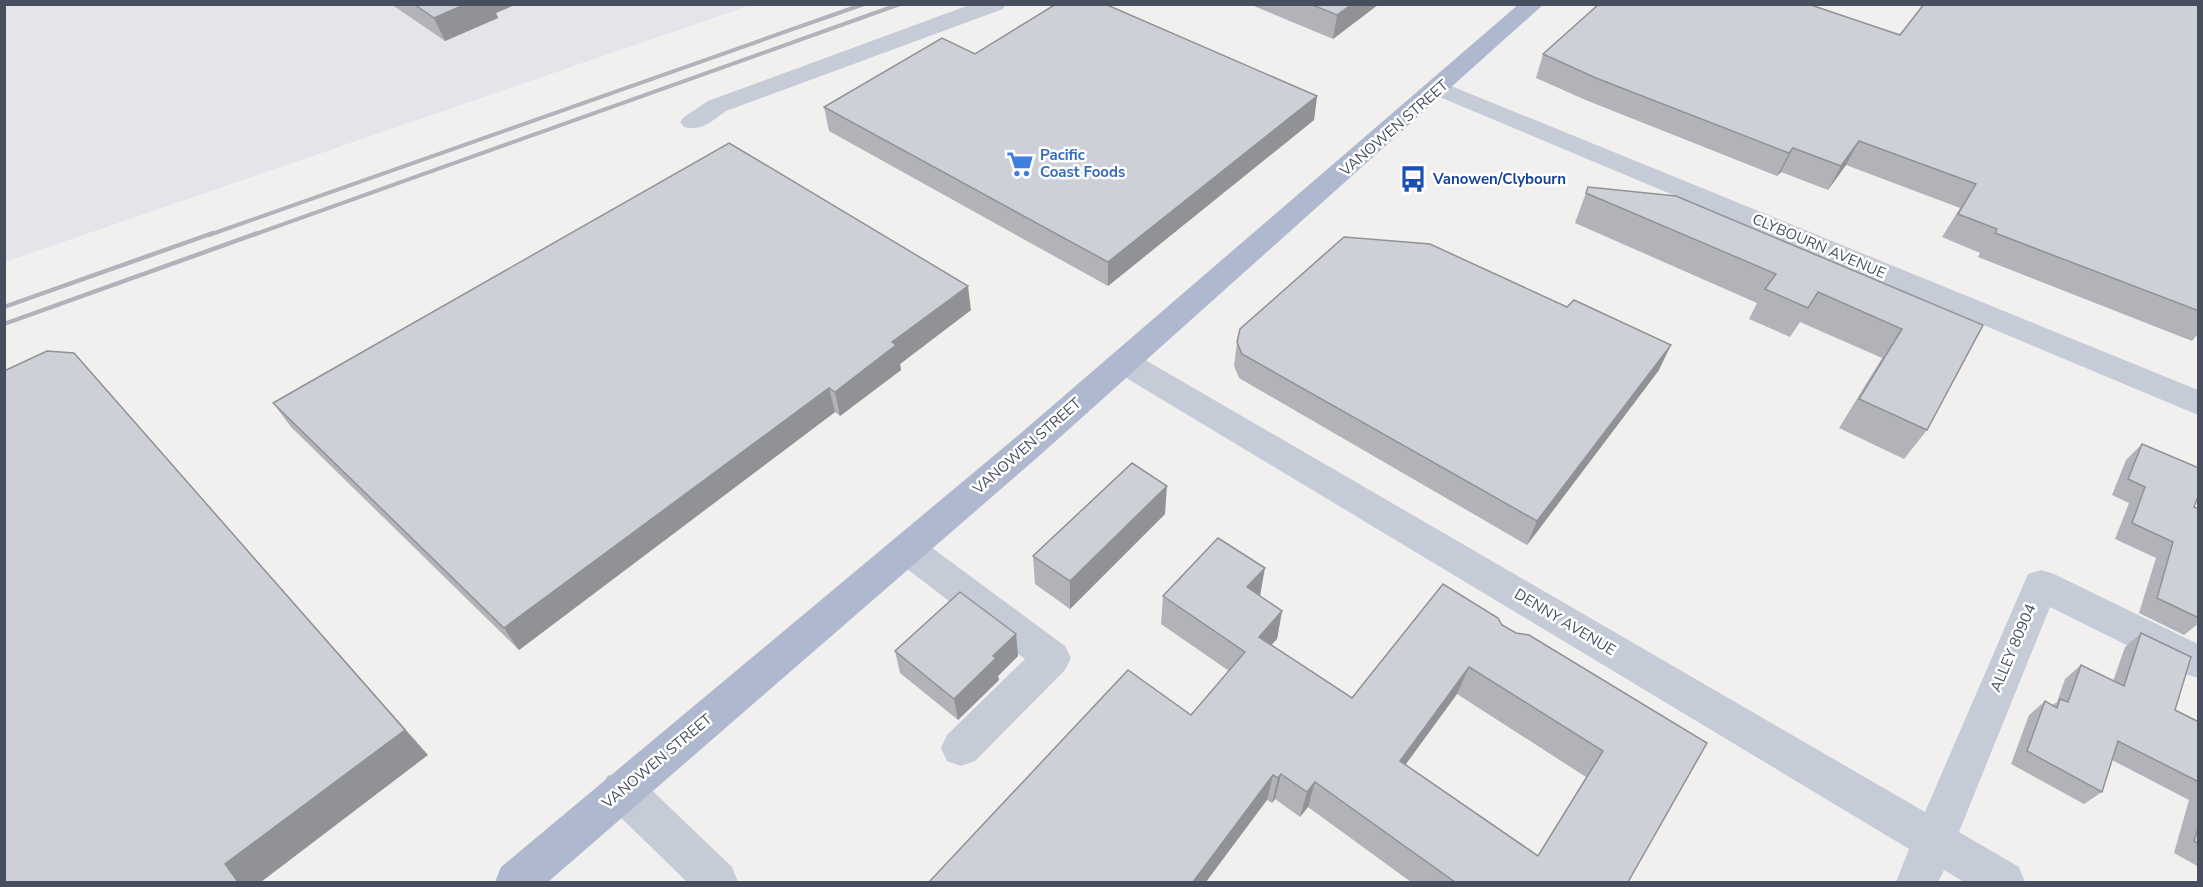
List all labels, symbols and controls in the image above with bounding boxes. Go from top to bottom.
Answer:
street label: VANOWEN STREET [1335,75,1452,181]
place label: Pacific Coast Foods [1040,145,1125,182]
supermarket icon: Pacific Coast Foods [1005,149,1035,179]
bus stop icon: Vanowen/Clybourn [1398,164,1428,194]
place label: Vanowen/Clybourn [1432,169,1566,189]
street label: CLYBOURN AVENUE [1749,209,1889,283]
street label: VANOWEN STREET [968,393,1085,499]
street label: DENNY AVENUE [1511,584,1619,660]
street label: ALLEY 80904 [1985,601,2041,695]
street label: VANOWEN STREET [597,709,716,813]

